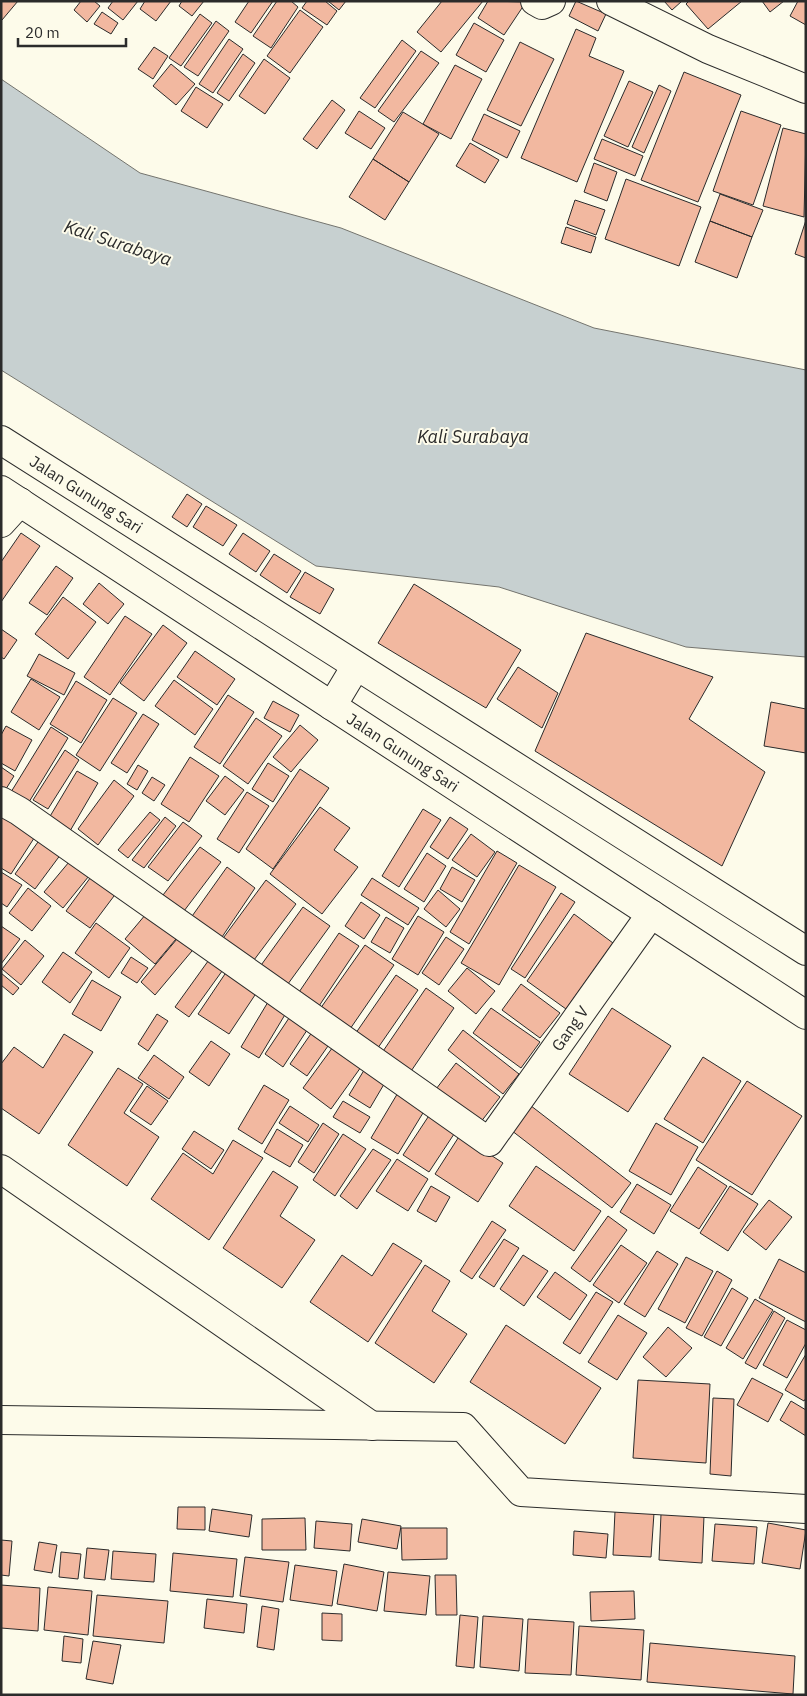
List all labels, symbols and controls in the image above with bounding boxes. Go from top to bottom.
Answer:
scale bar [18,15,125,47]
text: 20 m [25,23,60,42]
water label: Kali Surabaya [61,214,175,271]
water label: Kali Surabaya [417,425,529,448]
street label: Jalan Gunung Sari [26,451,146,537]
street label: Jalan Gunung Sari [343,708,463,796]
street label: Gang V [547,1002,593,1055]

